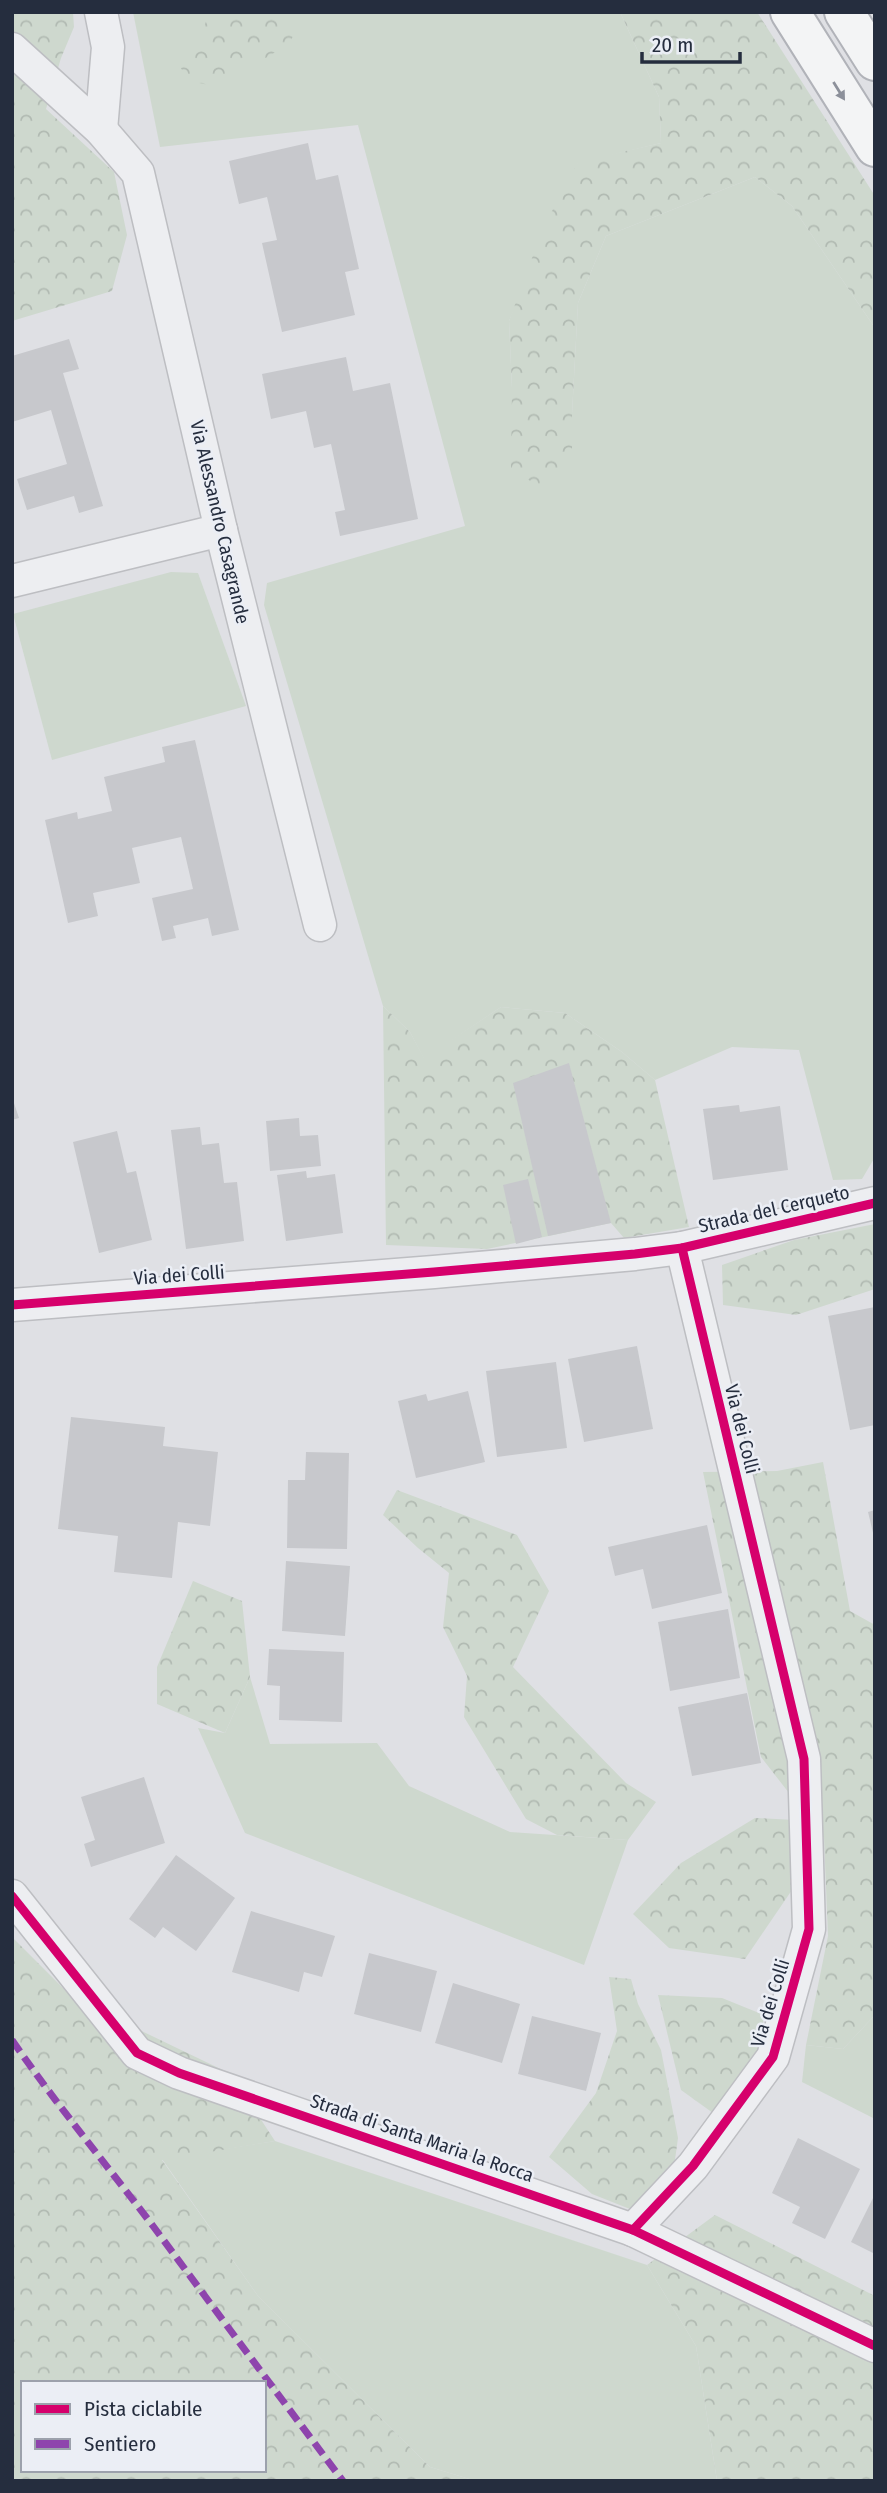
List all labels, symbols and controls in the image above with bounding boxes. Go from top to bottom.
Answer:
scale bar [642,21,740,65]
text: 20 m [652,32,693,58]
one-way arrow [833,81,846,100]
street label: Via Alessandro Casagrande [185,418,255,626]
street label: Strada del Cerqueto [696,1180,852,1238]
street label: Via dei Colli [133,1260,225,1290]
street label: Via dei Colli [720,1382,764,1476]
street label: Via dei Colli [746,1956,794,2050]
street label: Strada di Santa Maria la Rocca [307,2089,537,2187]
legend [21,2381,266,2472]
text: Pista ciclabile [84,2396,202,2422]
text: Sentiero [84,2431,156,2457]

